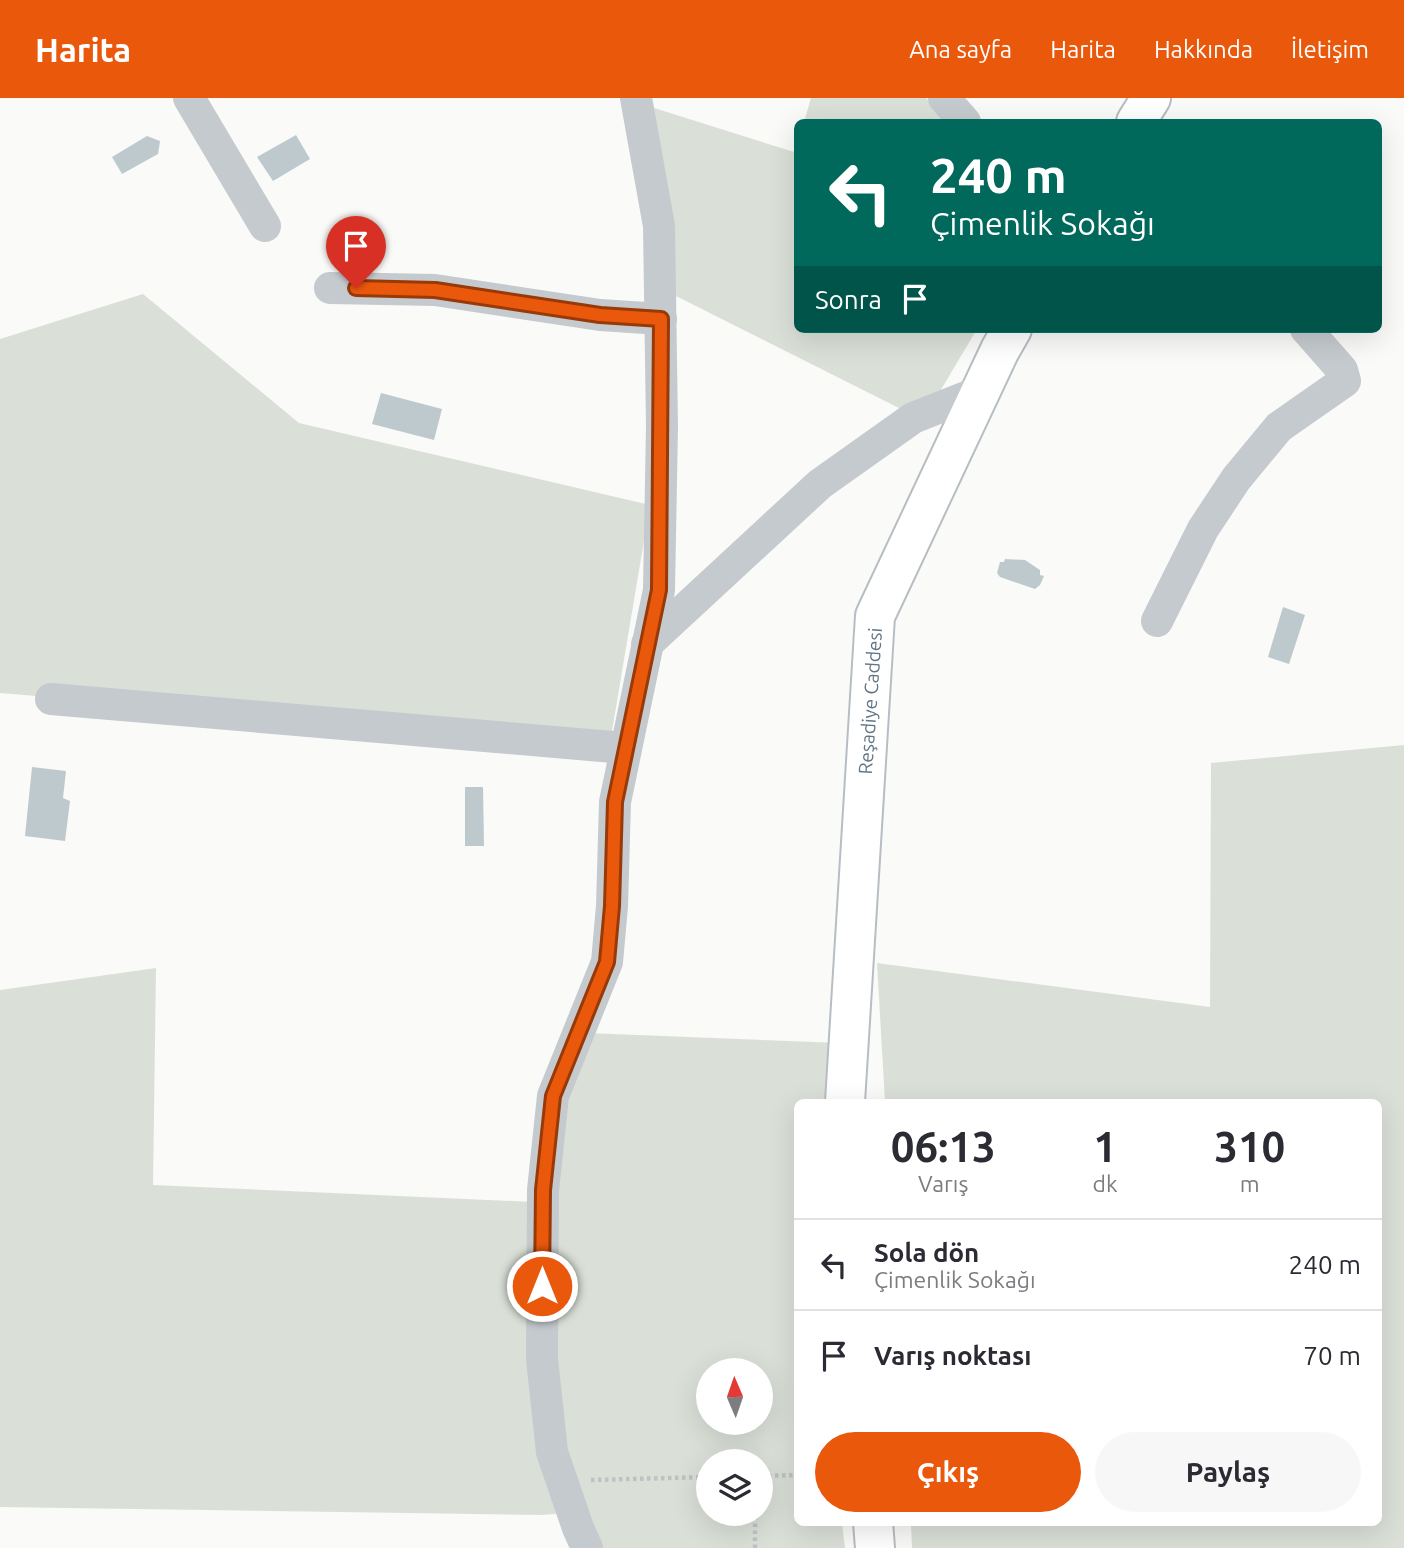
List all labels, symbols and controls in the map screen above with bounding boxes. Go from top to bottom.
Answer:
text: Harita [35,31,131,68]
text: Ana sayfa [909,36,1012,63]
text: Harita [1050,36,1116,63]
text: Hakkında [1154,36,1253,63]
text: İletişim [1291,36,1369,63]
icon: left [815,147,906,238]
text: 240 m [930,147,1067,202]
text: Çimenlik Sokağı [930,205,1155,241]
pin [326,216,386,288]
icon: arrive [337,227,375,265]
icon: arrive [896,280,934,318]
text: Sonra [815,285,882,314]
street label: Reşadiye Caddesi [854,627,886,775]
text: 06:13 [891,1123,996,1170]
text: 1 [1093,1123,1117,1170]
text: 310 [1214,1123,1285,1170]
text: Varış [918,1171,968,1196]
text: dk [1092,1171,1118,1196]
text: m [1240,1171,1260,1196]
text: Sola dön [874,1238,979,1267]
icon: left [815,1246,853,1284]
position arrow [505,1249,579,1323]
text: 240 m [1289,1250,1361,1279]
text: Çimenlik Sokağı [874,1267,1036,1292]
icon: arrive [815,1337,853,1375]
text: Varış noktası [874,1341,1031,1370]
text: 70 m [1303,1341,1361,1370]
north arrow [696,1358,774,1435]
map controls [696,1358,773,1526]
button: Çıkış [815,1432,1081,1512]
button: Paylaş [1095,1432,1361,1512]
button: layers [696,1449,773,1526]

